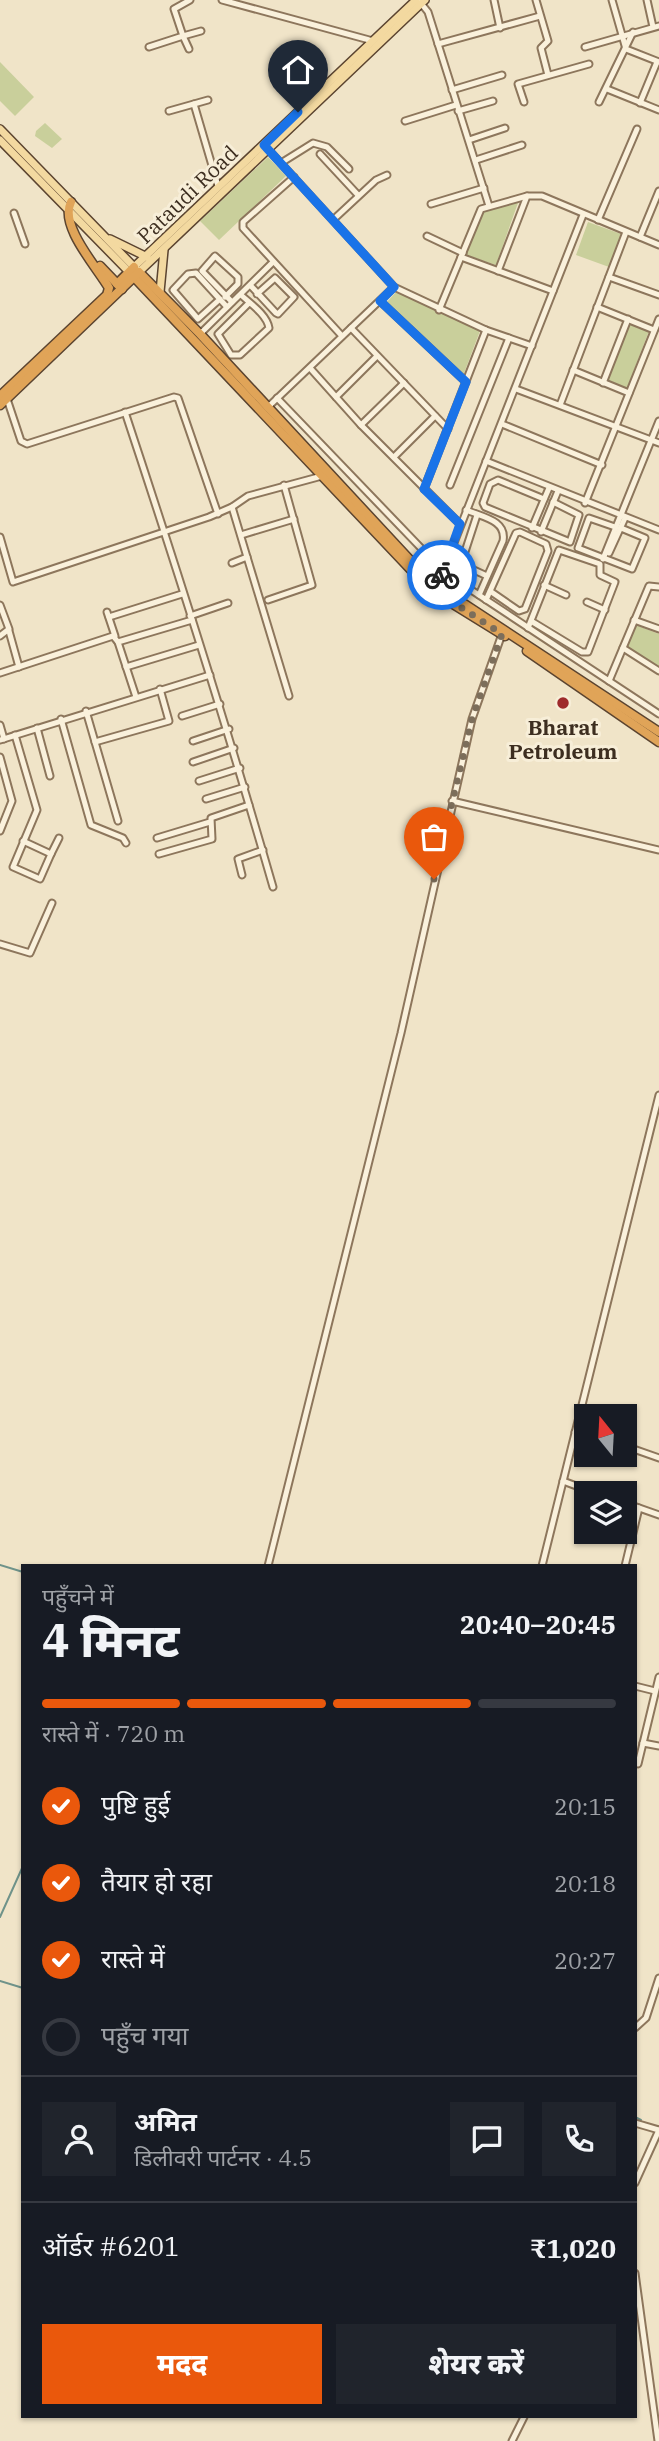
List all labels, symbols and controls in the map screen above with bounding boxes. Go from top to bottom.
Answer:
pin [268,40,328,112]
icon: home [279,51,317,89]
street label: Pataudi Road [130,139,244,249]
courier [407,540,477,610]
icon: bike [423,556,461,594]
marker: Bharat Petroleum [555,695,571,711]
place label: Bharat Petroleum [509,713,617,765]
pin [404,807,464,879]
icon: bag [415,818,453,856]
north arrow [574,1404,637,1466]
map controls [574,1404,637,1544]
button: layers [574,1481,637,1544]
text: पहुँचने में [42,1581,114,1611]
text: 20:40–20:45 [460,1607,616,1641]
text: 4 मिनट [42,1610,179,1670]
text: रास्ते में · 720 m [42,1718,185,1748]
icon: check [42,1787,80,1825]
text: पुष्टि हुई [101,1787,170,1821]
text: 20:15 [554,1791,616,1821]
icon: check [42,1864,80,1902]
text: तैयार हो रहा [101,1864,212,1898]
text: 20:18 [554,1868,616,1898]
icon: check [42,1941,80,1979]
text: रास्ते में [101,1941,165,1975]
text: 20:27 [554,1945,616,1975]
text: पहुँच गया [101,2018,189,2052]
button: person [42,2102,116,2176]
button: chat [450,2102,524,2176]
button: phone [542,2102,616,2176]
text: अमित [134,2104,197,2138]
text: डिलीवरी पार्टनर · 4.5 [134,2142,312,2172]
text: ऑर्डर #6201 [42,2229,180,2263]
text: ₹1,020 [530,2231,616,2265]
button: मदद [42,2324,322,2404]
button: शेयर करें [336,2324,616,2404]

